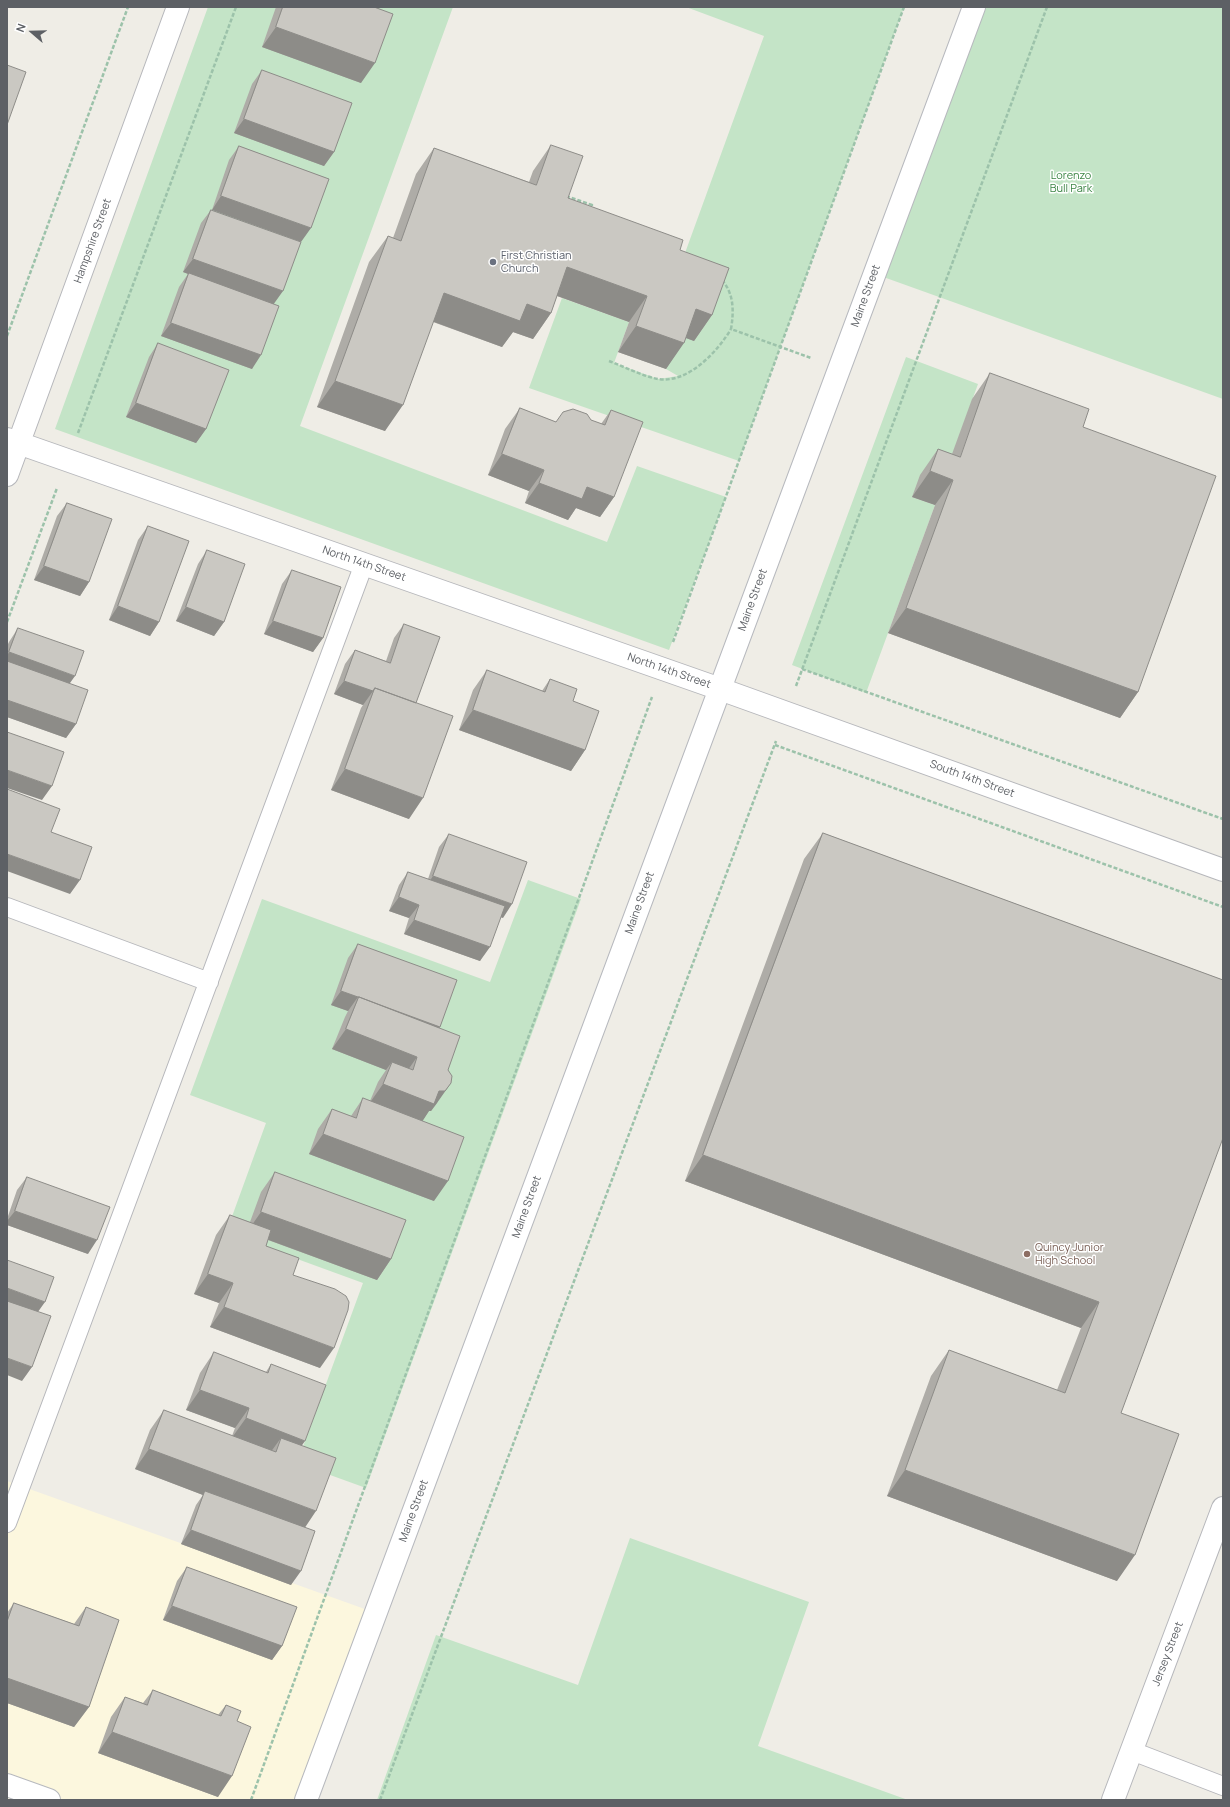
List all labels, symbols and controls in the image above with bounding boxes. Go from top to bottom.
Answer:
north arrow [12,12,52,52]
text: N [12,21,29,34]
park label: Lorenzo Bull Park [1050,169,1092,195]
street label: Hampshire Street [72,197,114,285]
place label: First Christian Church [501,249,572,275]
marker: First Christian Church [488,257,498,267]
street label: Maine Street [849,263,883,329]
street label: North 14th Street [321,544,407,584]
street label: Maine Street [736,567,770,633]
street label: North 14th Street [626,651,712,691]
street label: South 14th Street [928,758,1016,800]
street label: Maine Street [623,870,657,936]
street label: Maine Street [510,1174,544,1240]
place label: Quincy Junior High School [1035,1241,1104,1267]
marker: Quincy Junior High School [1022,1249,1032,1259]
street label: Maine Street [397,1478,431,1544]
street label: Jersey Street [1150,1620,1186,1688]

